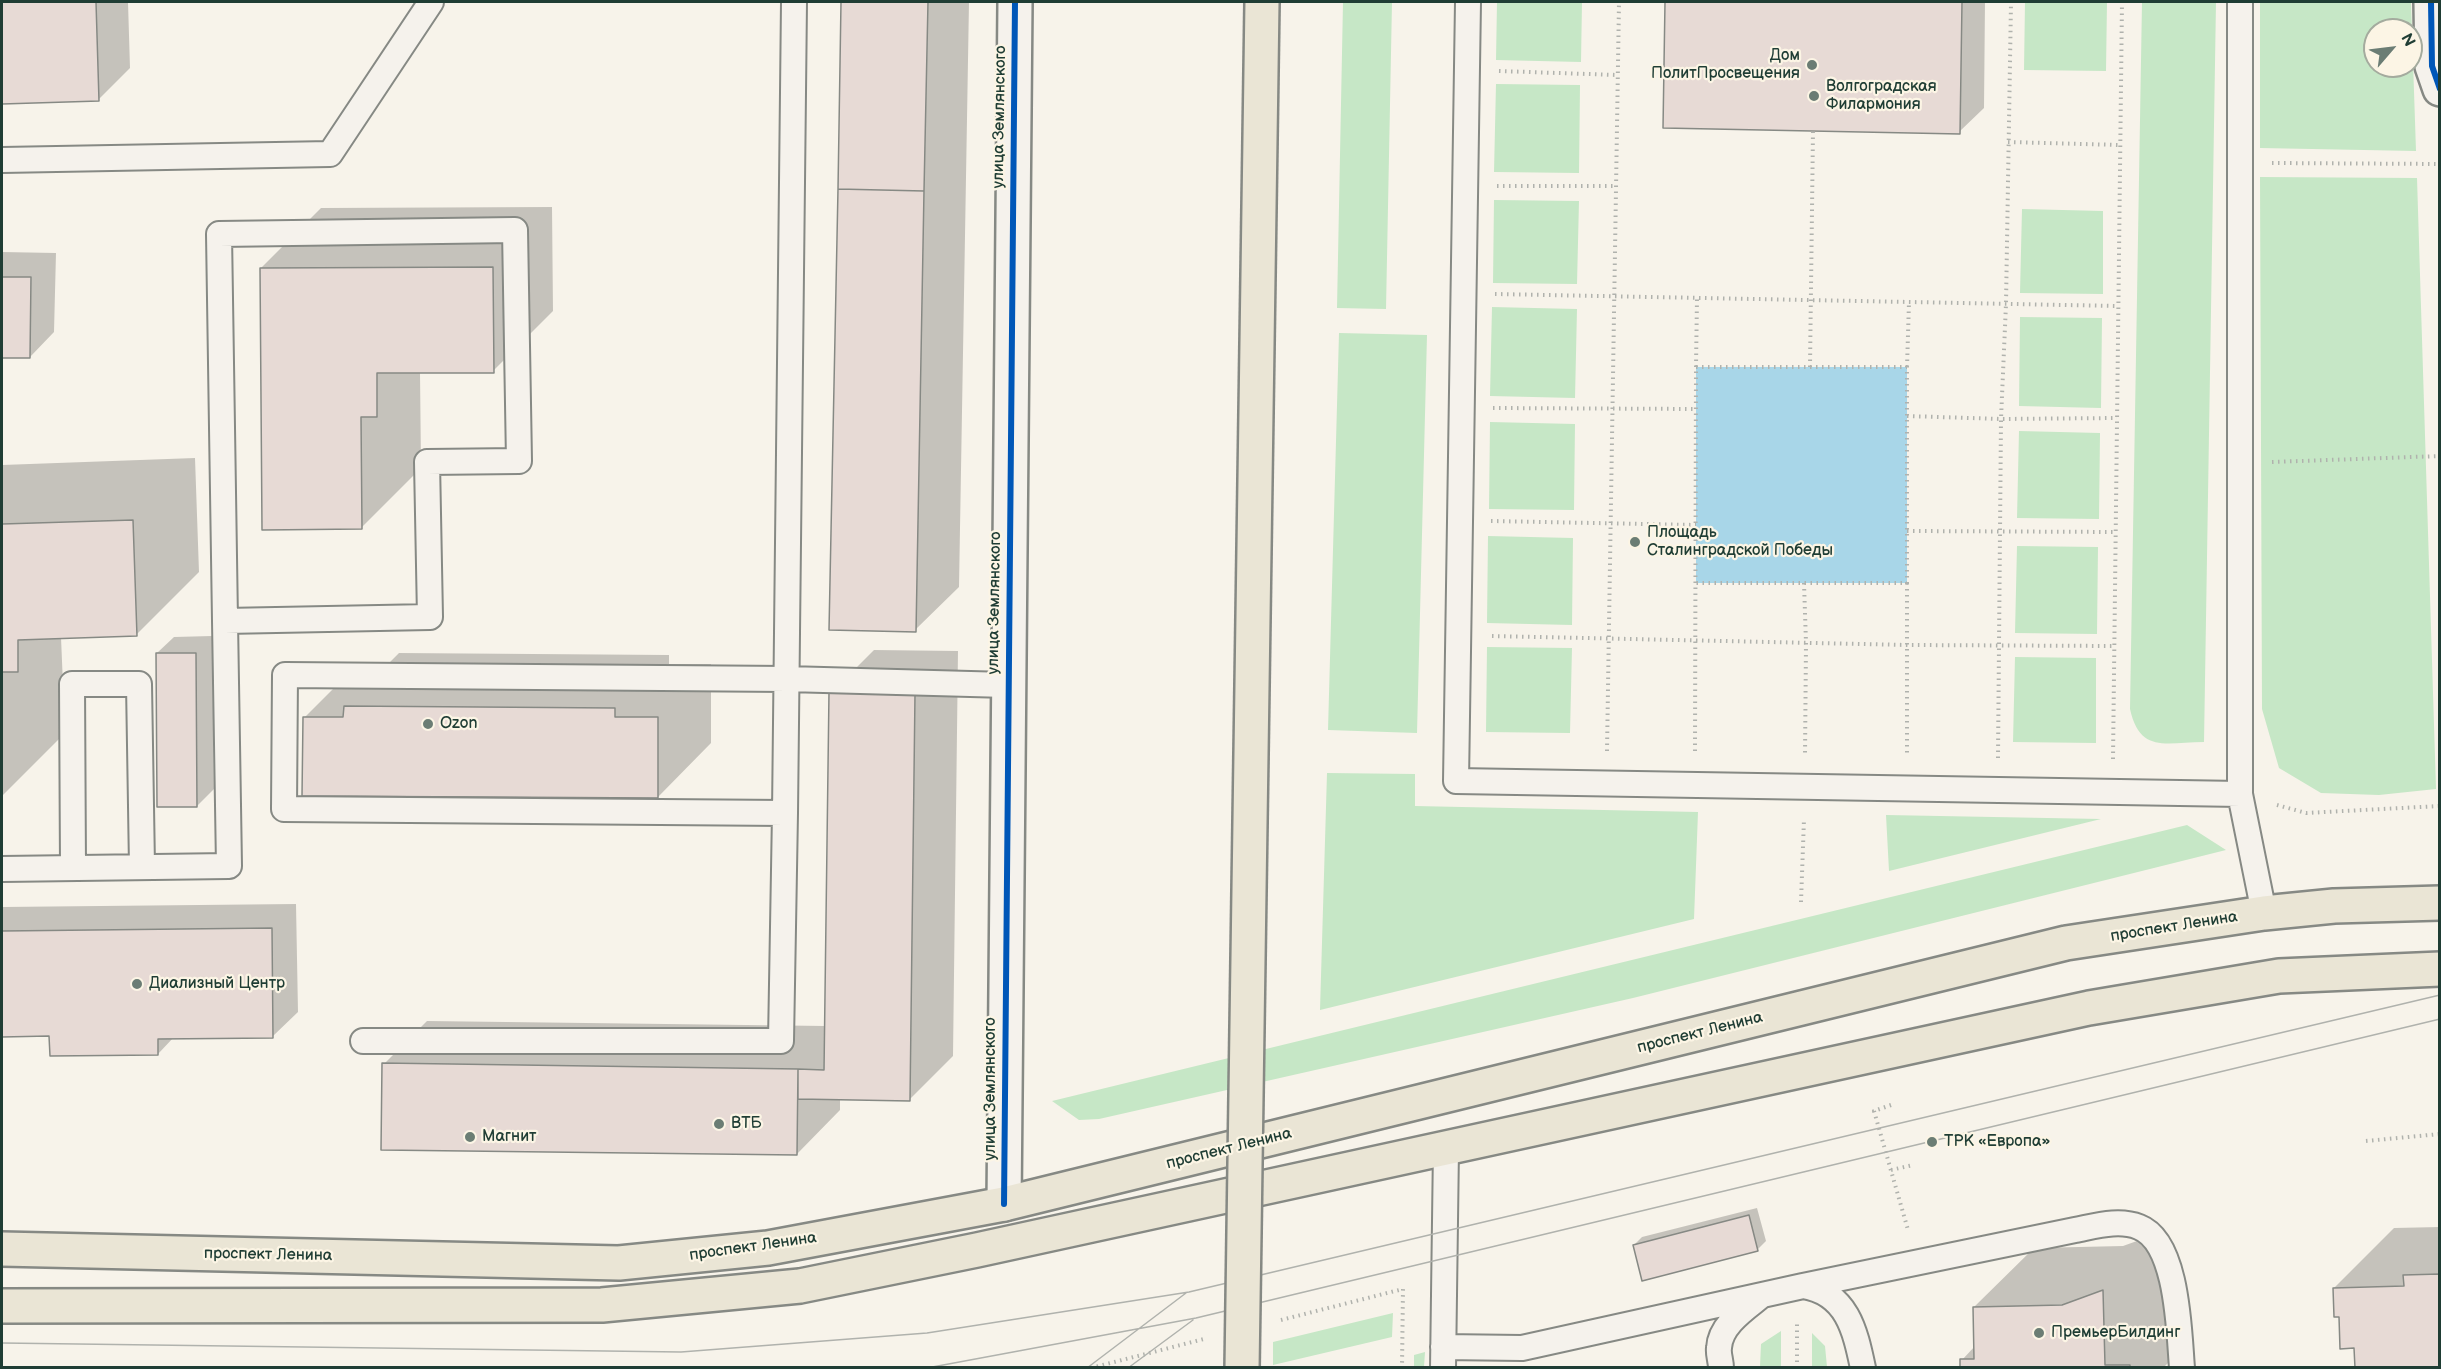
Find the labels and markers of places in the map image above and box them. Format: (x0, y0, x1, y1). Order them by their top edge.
place label: Дом ПолитПросвещения (1651, 46, 1800, 84)
marker: Дом ПолитПросвещения (1805, 58, 1819, 72)
place label: Волгоградская Филармония (1826, 77, 1937, 115)
marker: Волгоградская Филармония (1807, 89, 1821, 103)
place label: Площадь Сталинградской Победы (1647, 523, 1833, 561)
marker: Площадь Сталинградской Победы (1628, 535, 1642, 549)
place label: Ozon (440, 714, 478, 734)
marker: Ozon (421, 717, 435, 731)
place label: Диализный Центр (149, 974, 285, 994)
marker: Диализный Центр (130, 977, 144, 991)
place label: ВТБ (731, 1114, 762, 1134)
marker: ВТБ (712, 1117, 726, 1131)
place label: Магнит (482, 1127, 537, 1147)
marker: Магнит (463, 1130, 477, 1144)
place label: ТРК «Европа» (1944, 1132, 2050, 1152)
marker: ТРК «Европа» (1925, 1135, 1939, 1149)
place label: ПремьерБилдинг (2051, 1323, 2180, 1343)
marker: ПремьерБилдинг (2032, 1326, 2046, 1340)

